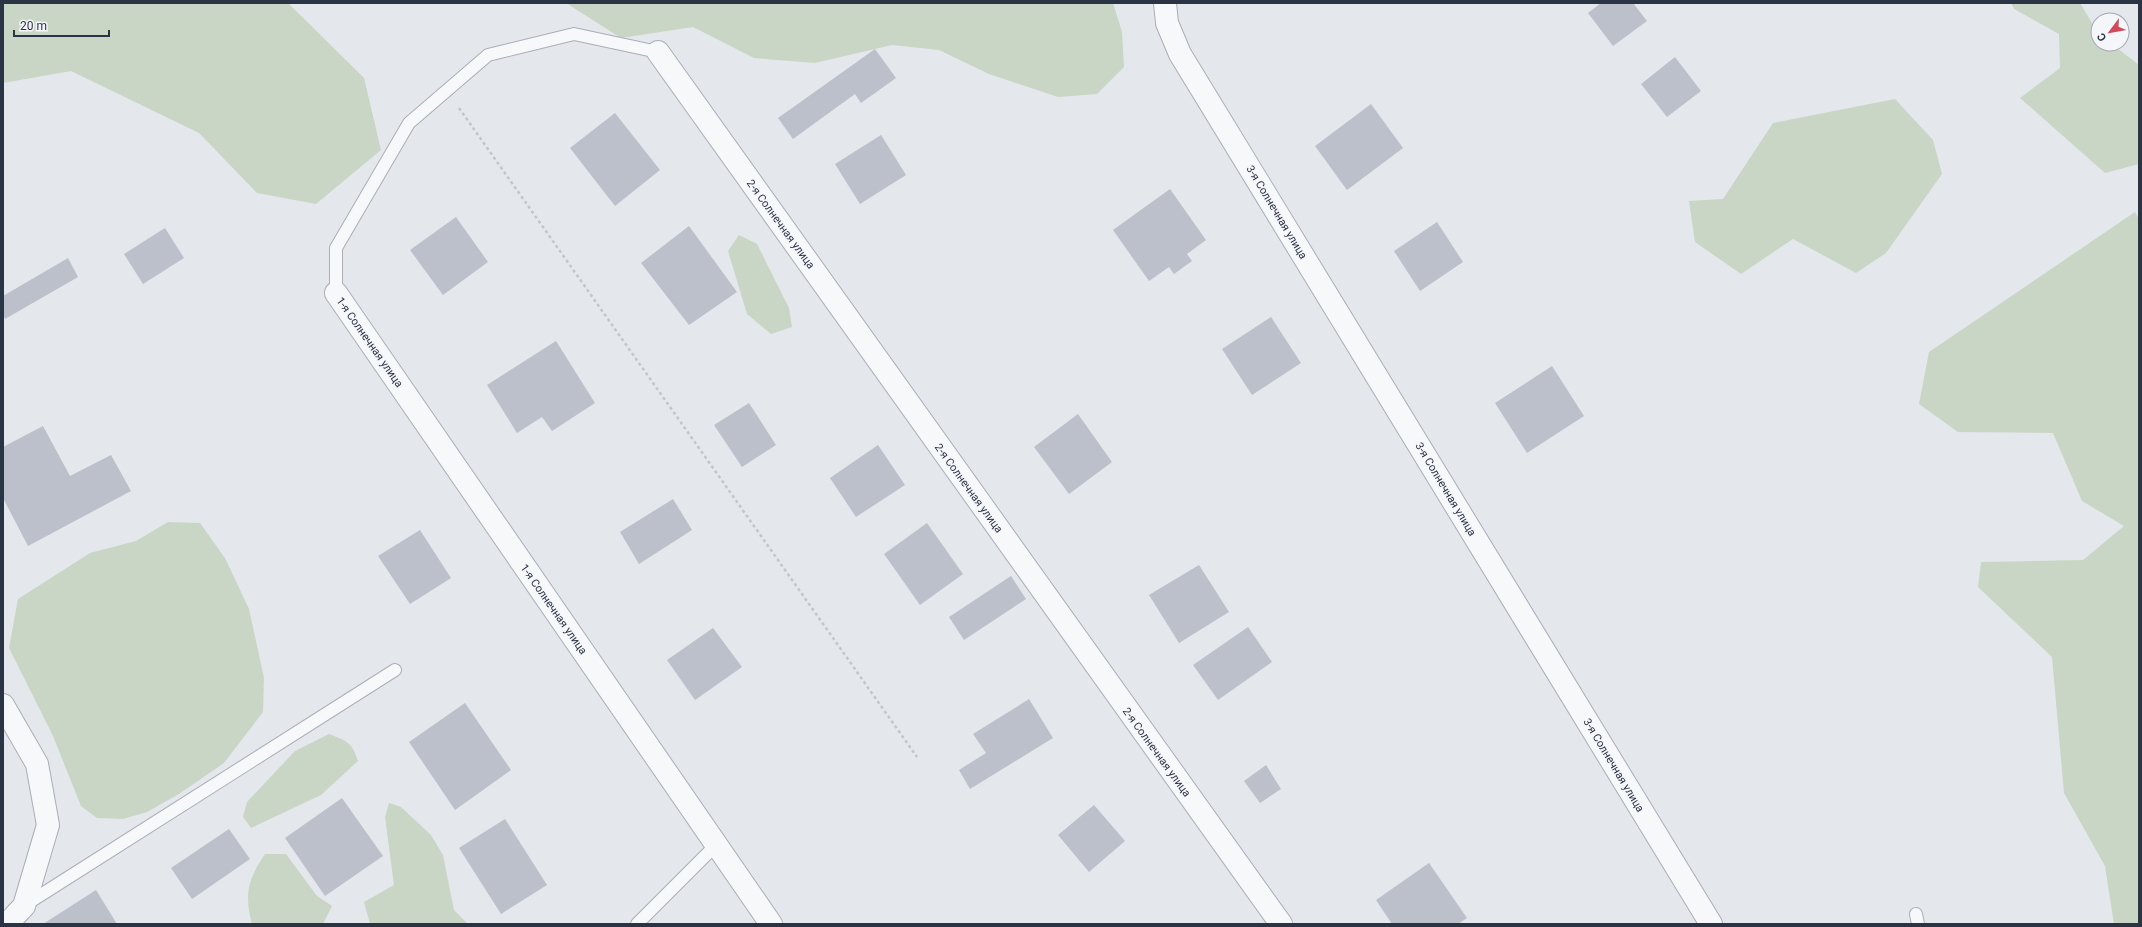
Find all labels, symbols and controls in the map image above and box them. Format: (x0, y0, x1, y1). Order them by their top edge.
scale bar (14, 12, 109, 38)
north arrow (2090, 12, 2130, 52)
text: 20 m (20, 19, 47, 33)
text: С (2095, 31, 2109, 44)
street label: 3-я Солнечная улица (1243, 163, 1310, 262)
street label: 2-я Солнечная улица (744, 177, 817, 271)
street label: 1-я Солнечная улица (334, 295, 406, 390)
street label: 3-я Солнечная улица (1412, 440, 1479, 539)
street label: 2-я Солнечная улица (932, 441, 1005, 535)
street label: 1-я Солнечная улица (518, 562, 590, 657)
street label: 2-я Солнечная улица (1120, 705, 1193, 799)
street label: 3-я Солнечная улица (1580, 716, 1647, 815)

